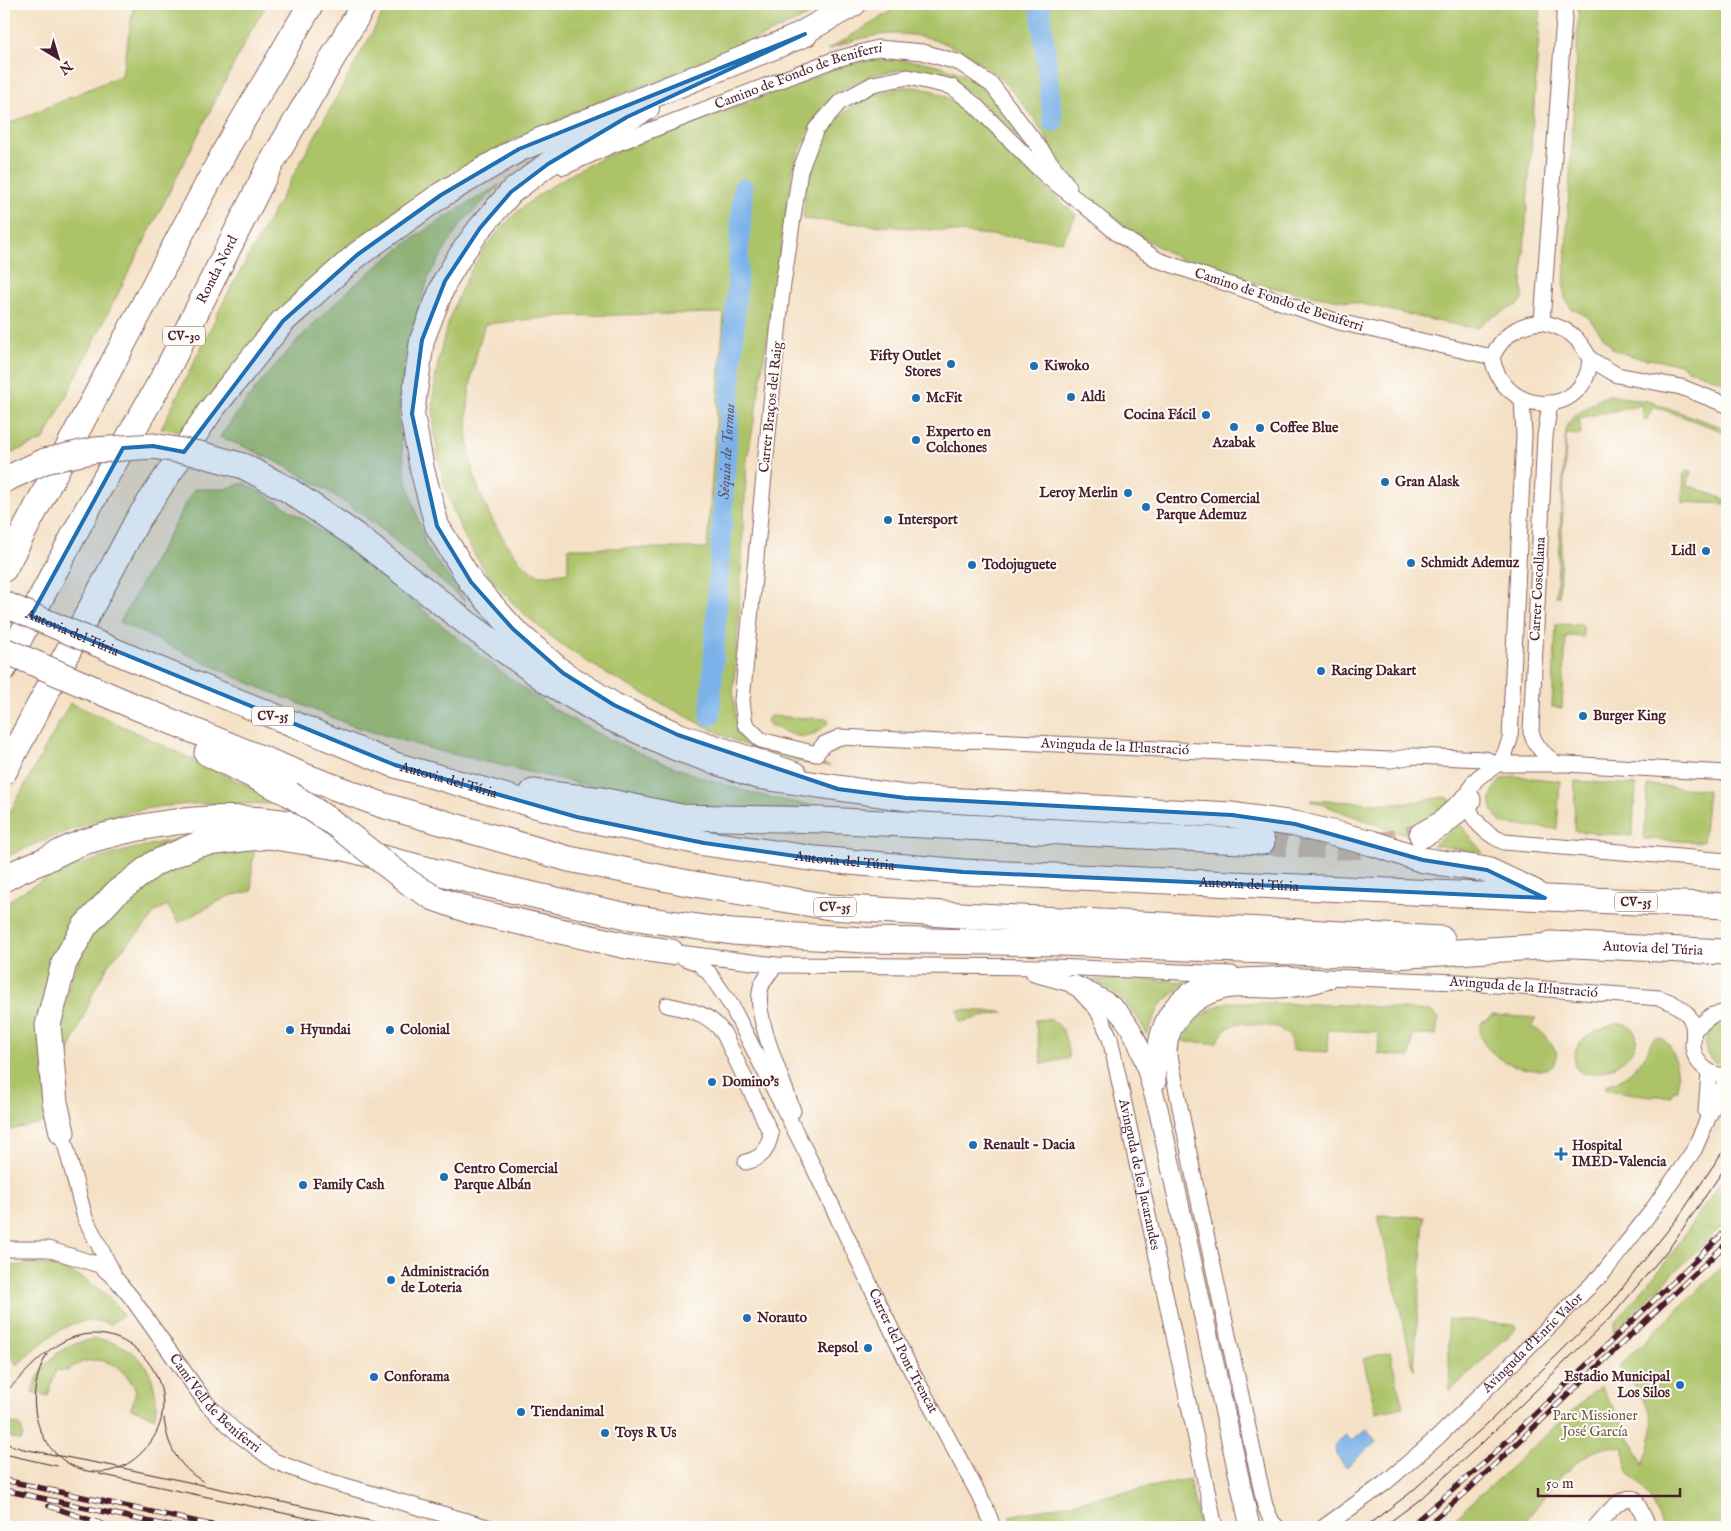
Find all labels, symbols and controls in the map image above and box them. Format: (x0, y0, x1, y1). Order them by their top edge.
north arrow (32, 32, 82, 82)
street label: Camino de Fondo de Beniferri (712, 39, 883, 114)
text: N (55, 56, 76, 78)
street label: Ronda Nord (193, 232, 242, 307)
street label: Camino de Fondo de Beniferri (1192, 264, 1366, 336)
road number: CV-30 (163, 326, 205, 346)
street label: Carrer Braços del Raig (755, 340, 787, 473)
place label: Fifty Outlet Stores (870, 347, 941, 381)
place label: Kiwoko (1044, 357, 1090, 375)
marker: Fifty Outlet Stores (945, 358, 957, 370)
marker: Kiwoko (1028, 360, 1040, 372)
place label: Aldi (1080, 388, 1106, 406)
place label: McFit (926, 389, 963, 407)
marker: Aldi (1065, 391, 1077, 403)
marker: McFit (910, 392, 922, 404)
water label: Séquia de Tormos (714, 402, 739, 500)
place label: Cocina Fácil (1124, 406, 1197, 424)
marker: Cocina Fácil (1200, 409, 1212, 421)
place label: Coffee Blue (1270, 419, 1339, 437)
marker: Azabak (1228, 421, 1240, 433)
marker: Coffee Blue (1254, 422, 1266, 434)
place label: Experto en Colchones (926, 423, 991, 457)
marker: Experto en Colchones (910, 434, 922, 446)
place label: Azabak (1211, 434, 1256, 452)
place label: Gran Alask (1395, 473, 1460, 491)
marker: Gran Alask (1379, 476, 1391, 488)
place label: Leroy Merlin (1039, 484, 1119, 502)
marker: Leroy Merlin (1122, 487, 1134, 499)
place label: Centro Comercial Parque Ademuz (1156, 490, 1261, 524)
marker: Centro Comercial Parque Ademuz (1140, 501, 1152, 513)
place label: Intersport (898, 511, 958, 529)
marker: Intersport (882, 514, 894, 526)
street label: Carrer Coscollana (1526, 536, 1550, 641)
place label: Lidl (1671, 542, 1697, 560)
marker: Lidl (1700, 545, 1712, 557)
place label: Schmidt Ademuz (1421, 554, 1520, 572)
place label: Todojuguete (981, 556, 1057, 574)
marker: Schmidt Ademuz (1405, 557, 1417, 569)
marker: Todojuguete (966, 559, 978, 571)
street label: Autovia del Túria (22, 605, 123, 661)
place label: Racing Dakart (1331, 662, 1416, 680)
marker: Racing Dakart (1315, 665, 1327, 677)
road number: CV-35 (252, 706, 294, 726)
place label: Burger King (1593, 707, 1667, 725)
marker: Burger King (1577, 710, 1589, 722)
street label: Avinguda de la Il·lustració (1039, 734, 1190, 760)
street label: Autovia del Túria (397, 758, 500, 803)
street label: Autovia del Túria (793, 847, 896, 875)
street label: Autovia del Túria (1197, 873, 1300, 896)
road number: CV-35 (1615, 892, 1657, 912)
road number: CV-35 (814, 898, 856, 916)
street label: Autovia del Túria (1601, 937, 1704, 960)
street label: Avinguda de la Il·lustració (1448, 973, 1599, 1002)
place label: Hyundai (300, 1021, 351, 1039)
place label: Colonial (400, 1021, 451, 1039)
marker: Hyundai (284, 1024, 296, 1036)
marker: Colonial (384, 1024, 396, 1036)
place label: Domino's (722, 1073, 779, 1091)
marker: Domino's (706, 1076, 718, 1088)
street label: Avinguda de les Jacarandes (1114, 1096, 1164, 1252)
place label: Renault - Dacia (983, 1136, 1076, 1154)
place label: Hospital IMED-Valencia (1572, 1137, 1667, 1171)
marker: Renault - Dacia (967, 1139, 979, 1151)
marker: Hospital IMED-Valencia (1554, 1147, 1568, 1161)
place label: Centro Comercial Parque Albán (454, 1160, 559, 1194)
marker: Centro Comercial Parque Albán (438, 1171, 450, 1183)
place label: Family Cash (313, 1176, 385, 1194)
marker: Family Cash (297, 1179, 309, 1191)
place label: Administración de Loteria (400, 1263, 490, 1297)
marker: Administración de Loteria (385, 1274, 397, 1286)
street label: Carrer del Pont Trencat (864, 1286, 942, 1417)
street label: Avinguda d'Enric Valor (1478, 1289, 1587, 1398)
place label: Norauto (756, 1309, 807, 1327)
marker: Norauto (741, 1312, 753, 1324)
place label: Repsol (817, 1339, 859, 1357)
marker: Repsol (862, 1342, 874, 1354)
street label: Camí Vell de Beniferri (165, 1350, 265, 1457)
place label: Conforama (384, 1368, 450, 1386)
place label: Estadio Municipal Los Silos (1564, 1368, 1671, 1402)
marker: Conforama (368, 1371, 380, 1383)
marker: Estadio Municipal Los Silos (1674, 1379, 1686, 1391)
place label: Tiendanimal (530, 1403, 605, 1421)
marker: Tiendanimal (515, 1406, 527, 1418)
park label: Parc Missioner José García (1552, 1407, 1638, 1441)
place label: Toys R Us (614, 1424, 676, 1442)
marker: Toys R Us (599, 1427, 611, 1439)
scale bar (1538, 1466, 1681, 1498)
text: 50 m (1546, 1474, 1574, 1493)

